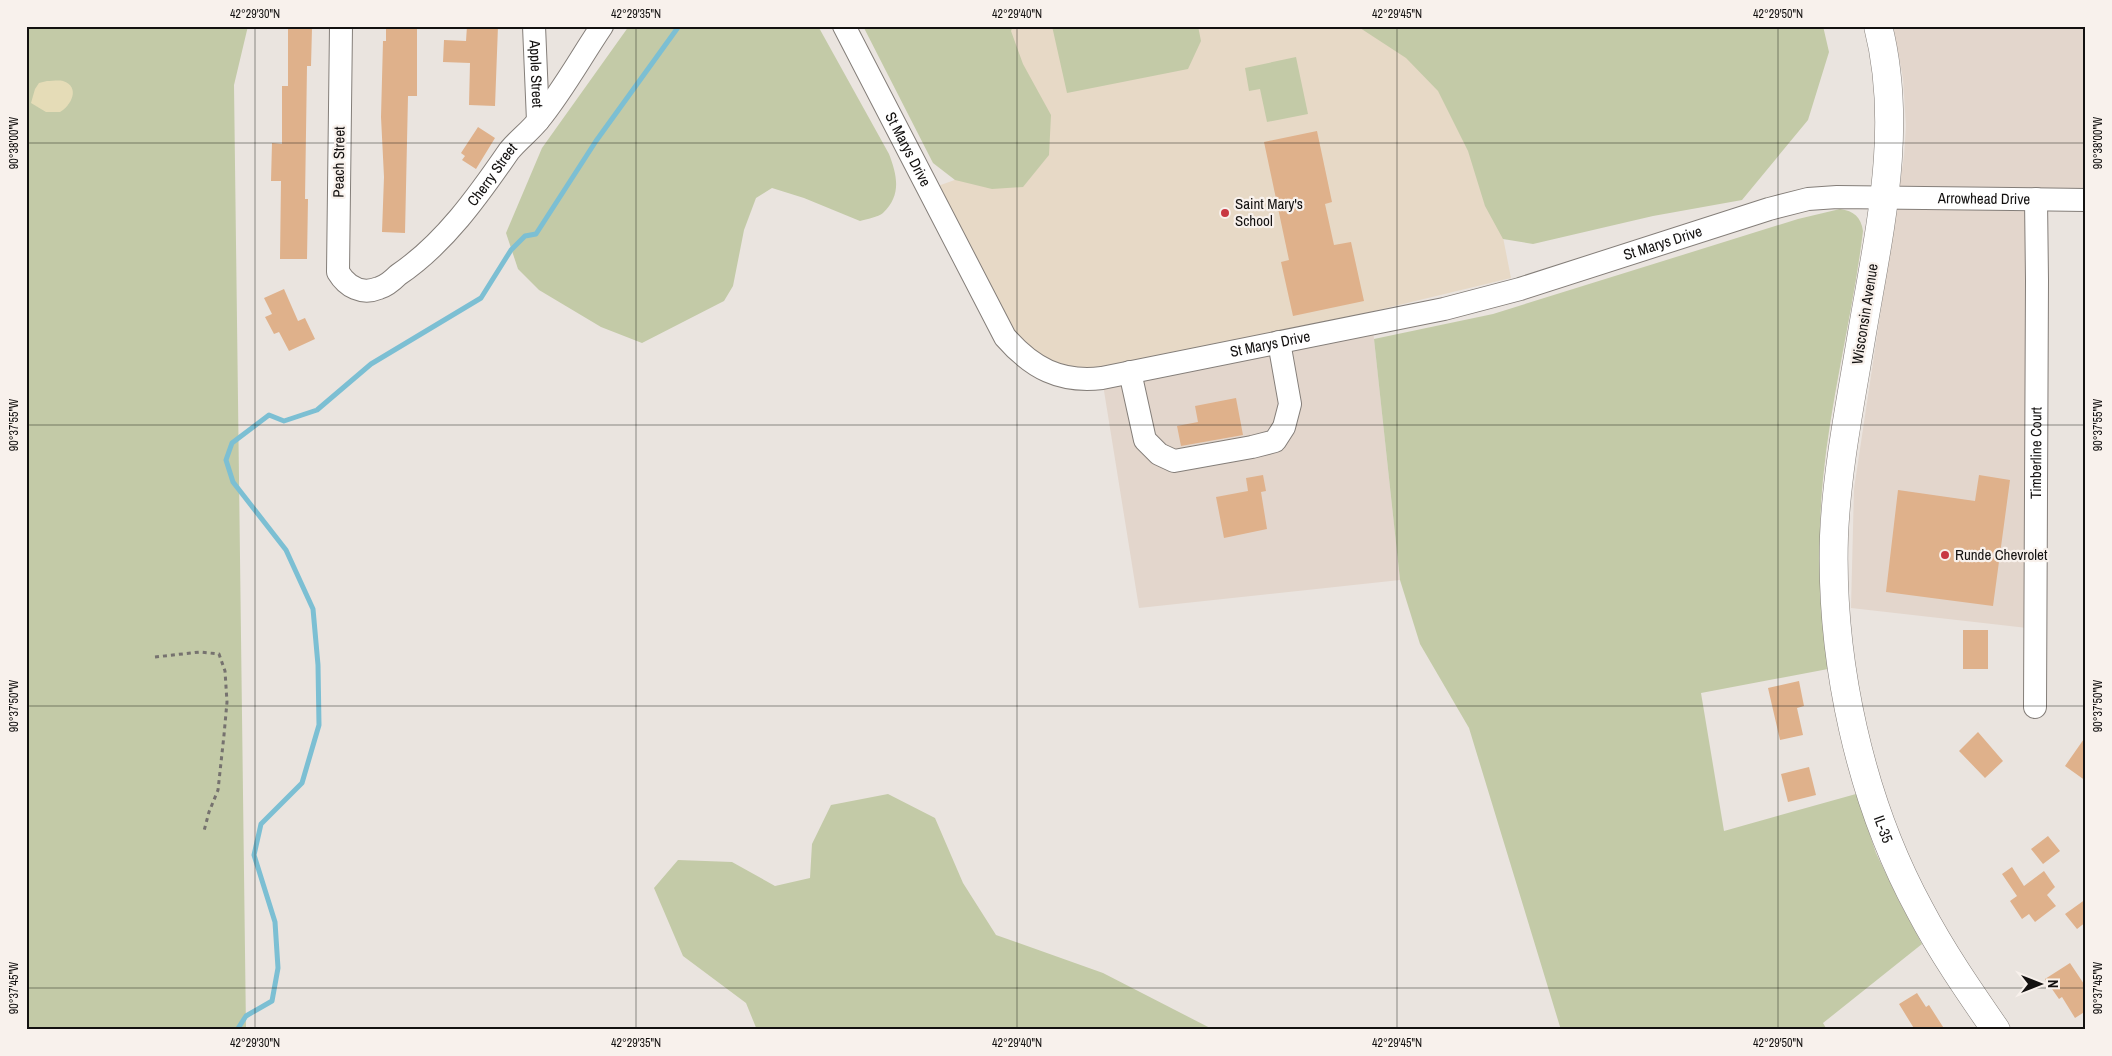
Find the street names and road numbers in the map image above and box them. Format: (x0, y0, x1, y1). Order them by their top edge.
street label: Apple Street (525, 39, 548, 109)
street label: St Marys Drive (880, 108, 936, 190)
street label: Peach Street (327, 126, 350, 198)
street label: Cherry Street (462, 137, 522, 210)
street label: Arrowhead Drive (1937, 187, 2031, 209)
street label: St Marys Drive (1621, 220, 1705, 265)
street label: Wisconsin Avenue (1846, 262, 1883, 366)
street label: St Marys Drive (1228, 325, 1312, 362)
street label: Timberline Court (2025, 406, 2046, 499)
street label: IL-35 (1869, 812, 1898, 846)

